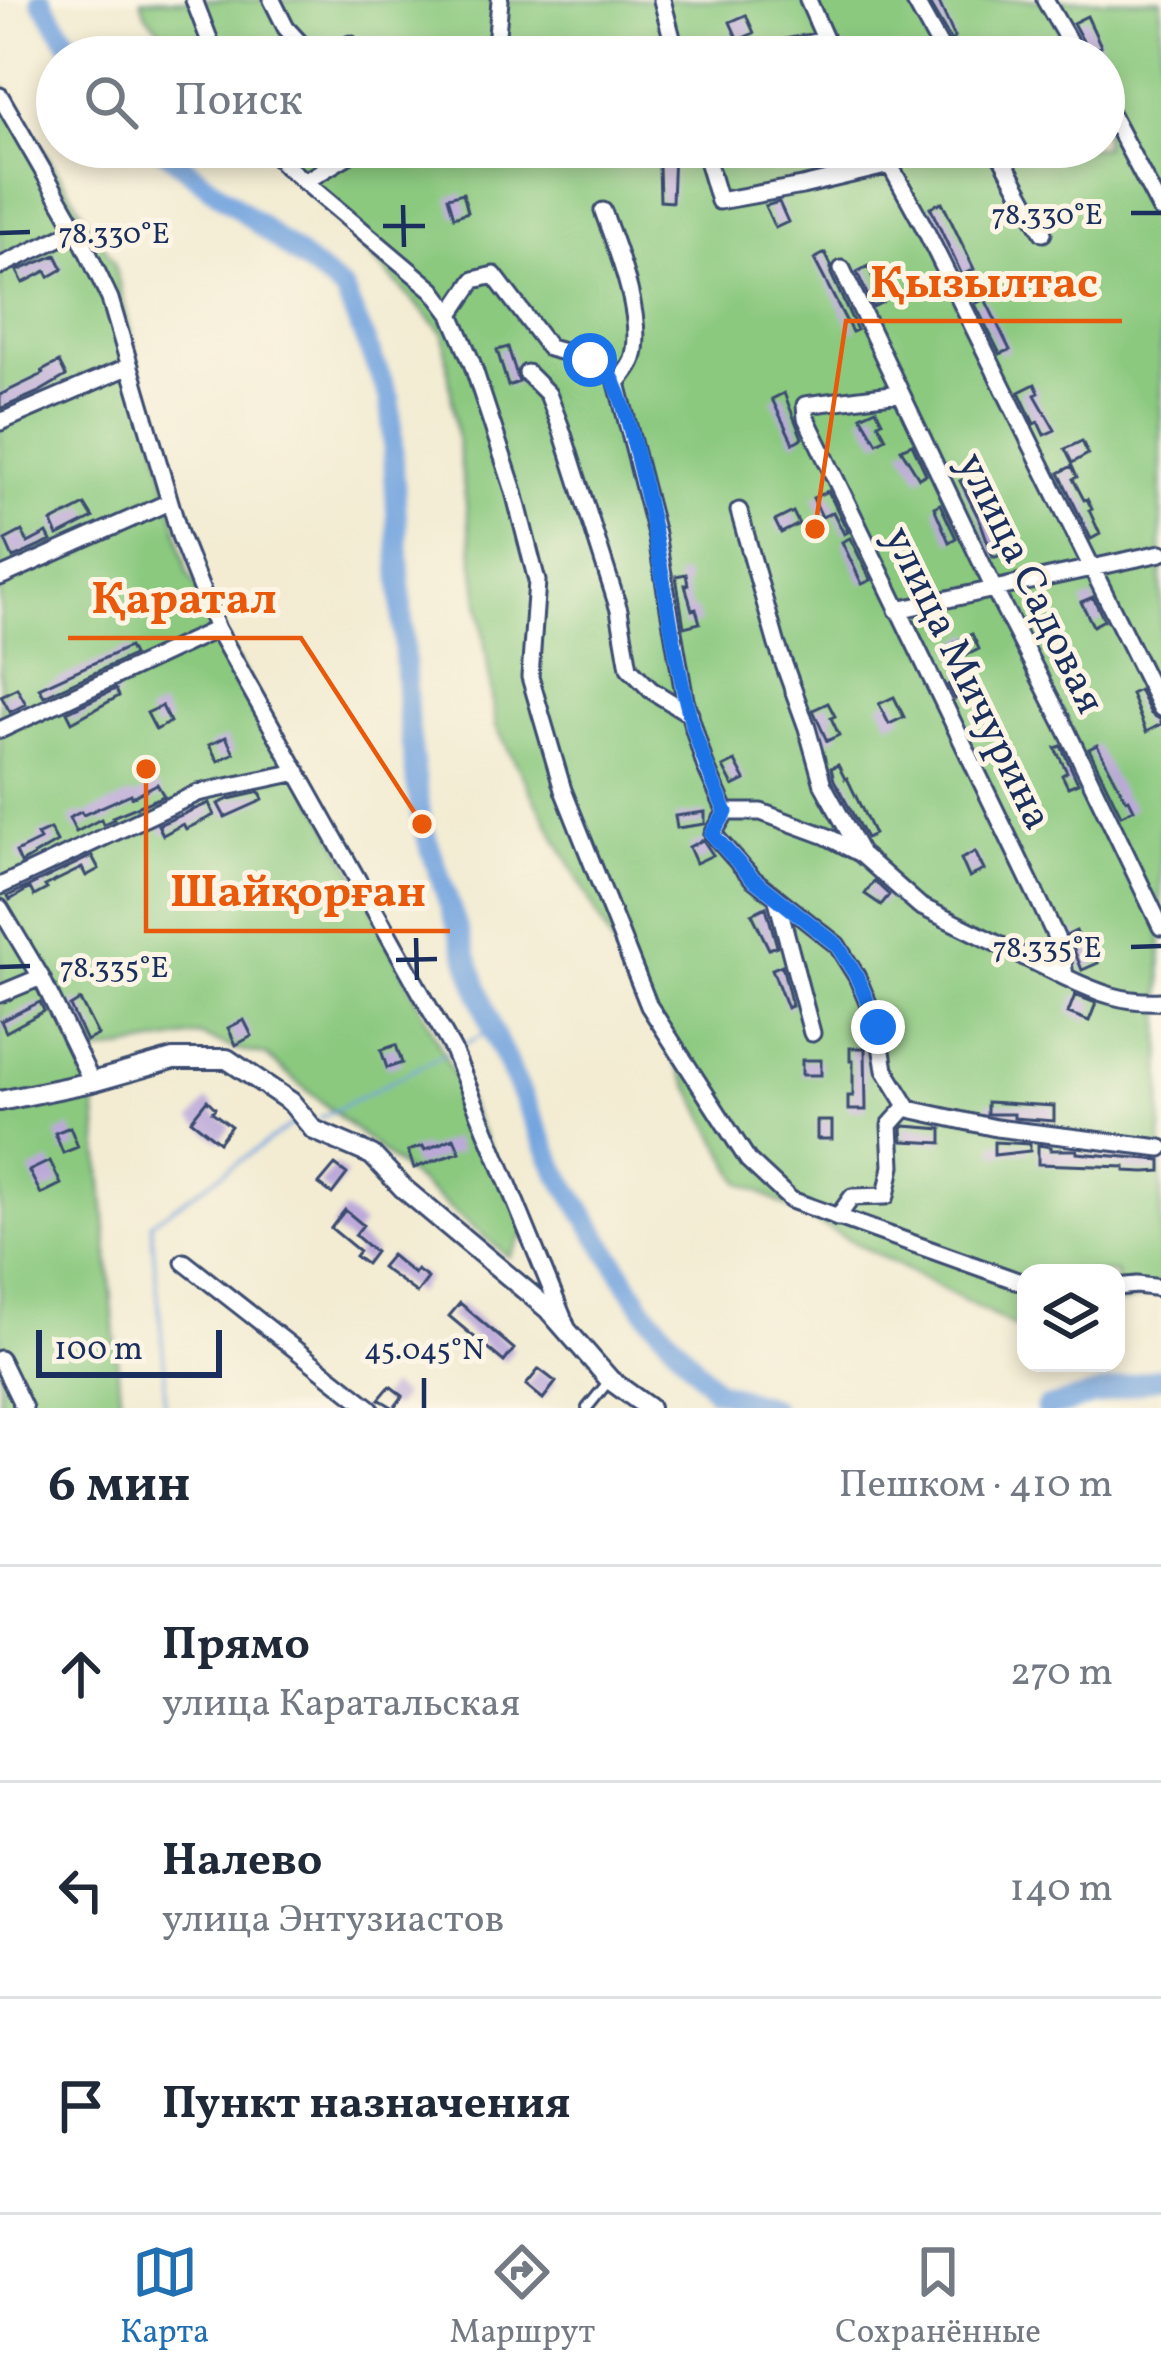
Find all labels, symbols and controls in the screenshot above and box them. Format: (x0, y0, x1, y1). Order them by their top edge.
search box (36, 36, 1125, 168)
icon: search (78, 69, 144, 135)
text: Поиск (174, 71, 303, 134)
text: 78.330°E (991, 195, 1103, 237)
text: 78.330°E (58, 214, 170, 256)
callout: Қызылтас (846, 240, 1122, 321)
text: Қызылтас (870, 254, 1098, 317)
route start (563, 333, 617, 387)
street label: улица Садовая (940, 443, 1118, 724)
street label: улица Мичурина (867, 517, 1065, 841)
callout: Қаратал (68, 557, 301, 638)
text: Қаратал (91, 570, 277, 633)
callout: Шайқорған (146, 850, 450, 931)
text: Шайқорған (170, 863, 426, 926)
text: 78.335°E (992, 928, 1102, 970)
text: 78.335°E (59, 948, 169, 990)
route end (851, 1000, 905, 1054)
map controls (1017, 1264, 1125, 1372)
button: layers (1017, 1264, 1125, 1372)
scale bar (36, 1324, 222, 1377)
text: 100 m (54, 1328, 143, 1374)
text: 45.045°N (364, 1330, 484, 1372)
text: 6 мин (48, 1451, 190, 1522)
text: Пешком · 410 m (839, 1459, 1113, 1513)
text: Прямо (162, 1615, 310, 1678)
icon: ahead (48, 1641, 114, 1707)
text: 270 m (1010, 1647, 1113, 1701)
text: улица Каратальская (162, 1678, 520, 1732)
text: Налево (162, 1831, 323, 1894)
icon: left (48, 1857, 114, 1923)
text: 140 m (1010, 1863, 1113, 1917)
text: улица Энтузиастов (162, 1894, 504, 1948)
icon: arrive (48, 2073, 114, 2139)
text: Пункт назначения (162, 2074, 571, 2137)
tab: Карта (120, 2239, 210, 2357)
tab: Маршрут (450, 2239, 595, 2357)
tab: Сохранённые (835, 2239, 1041, 2357)

